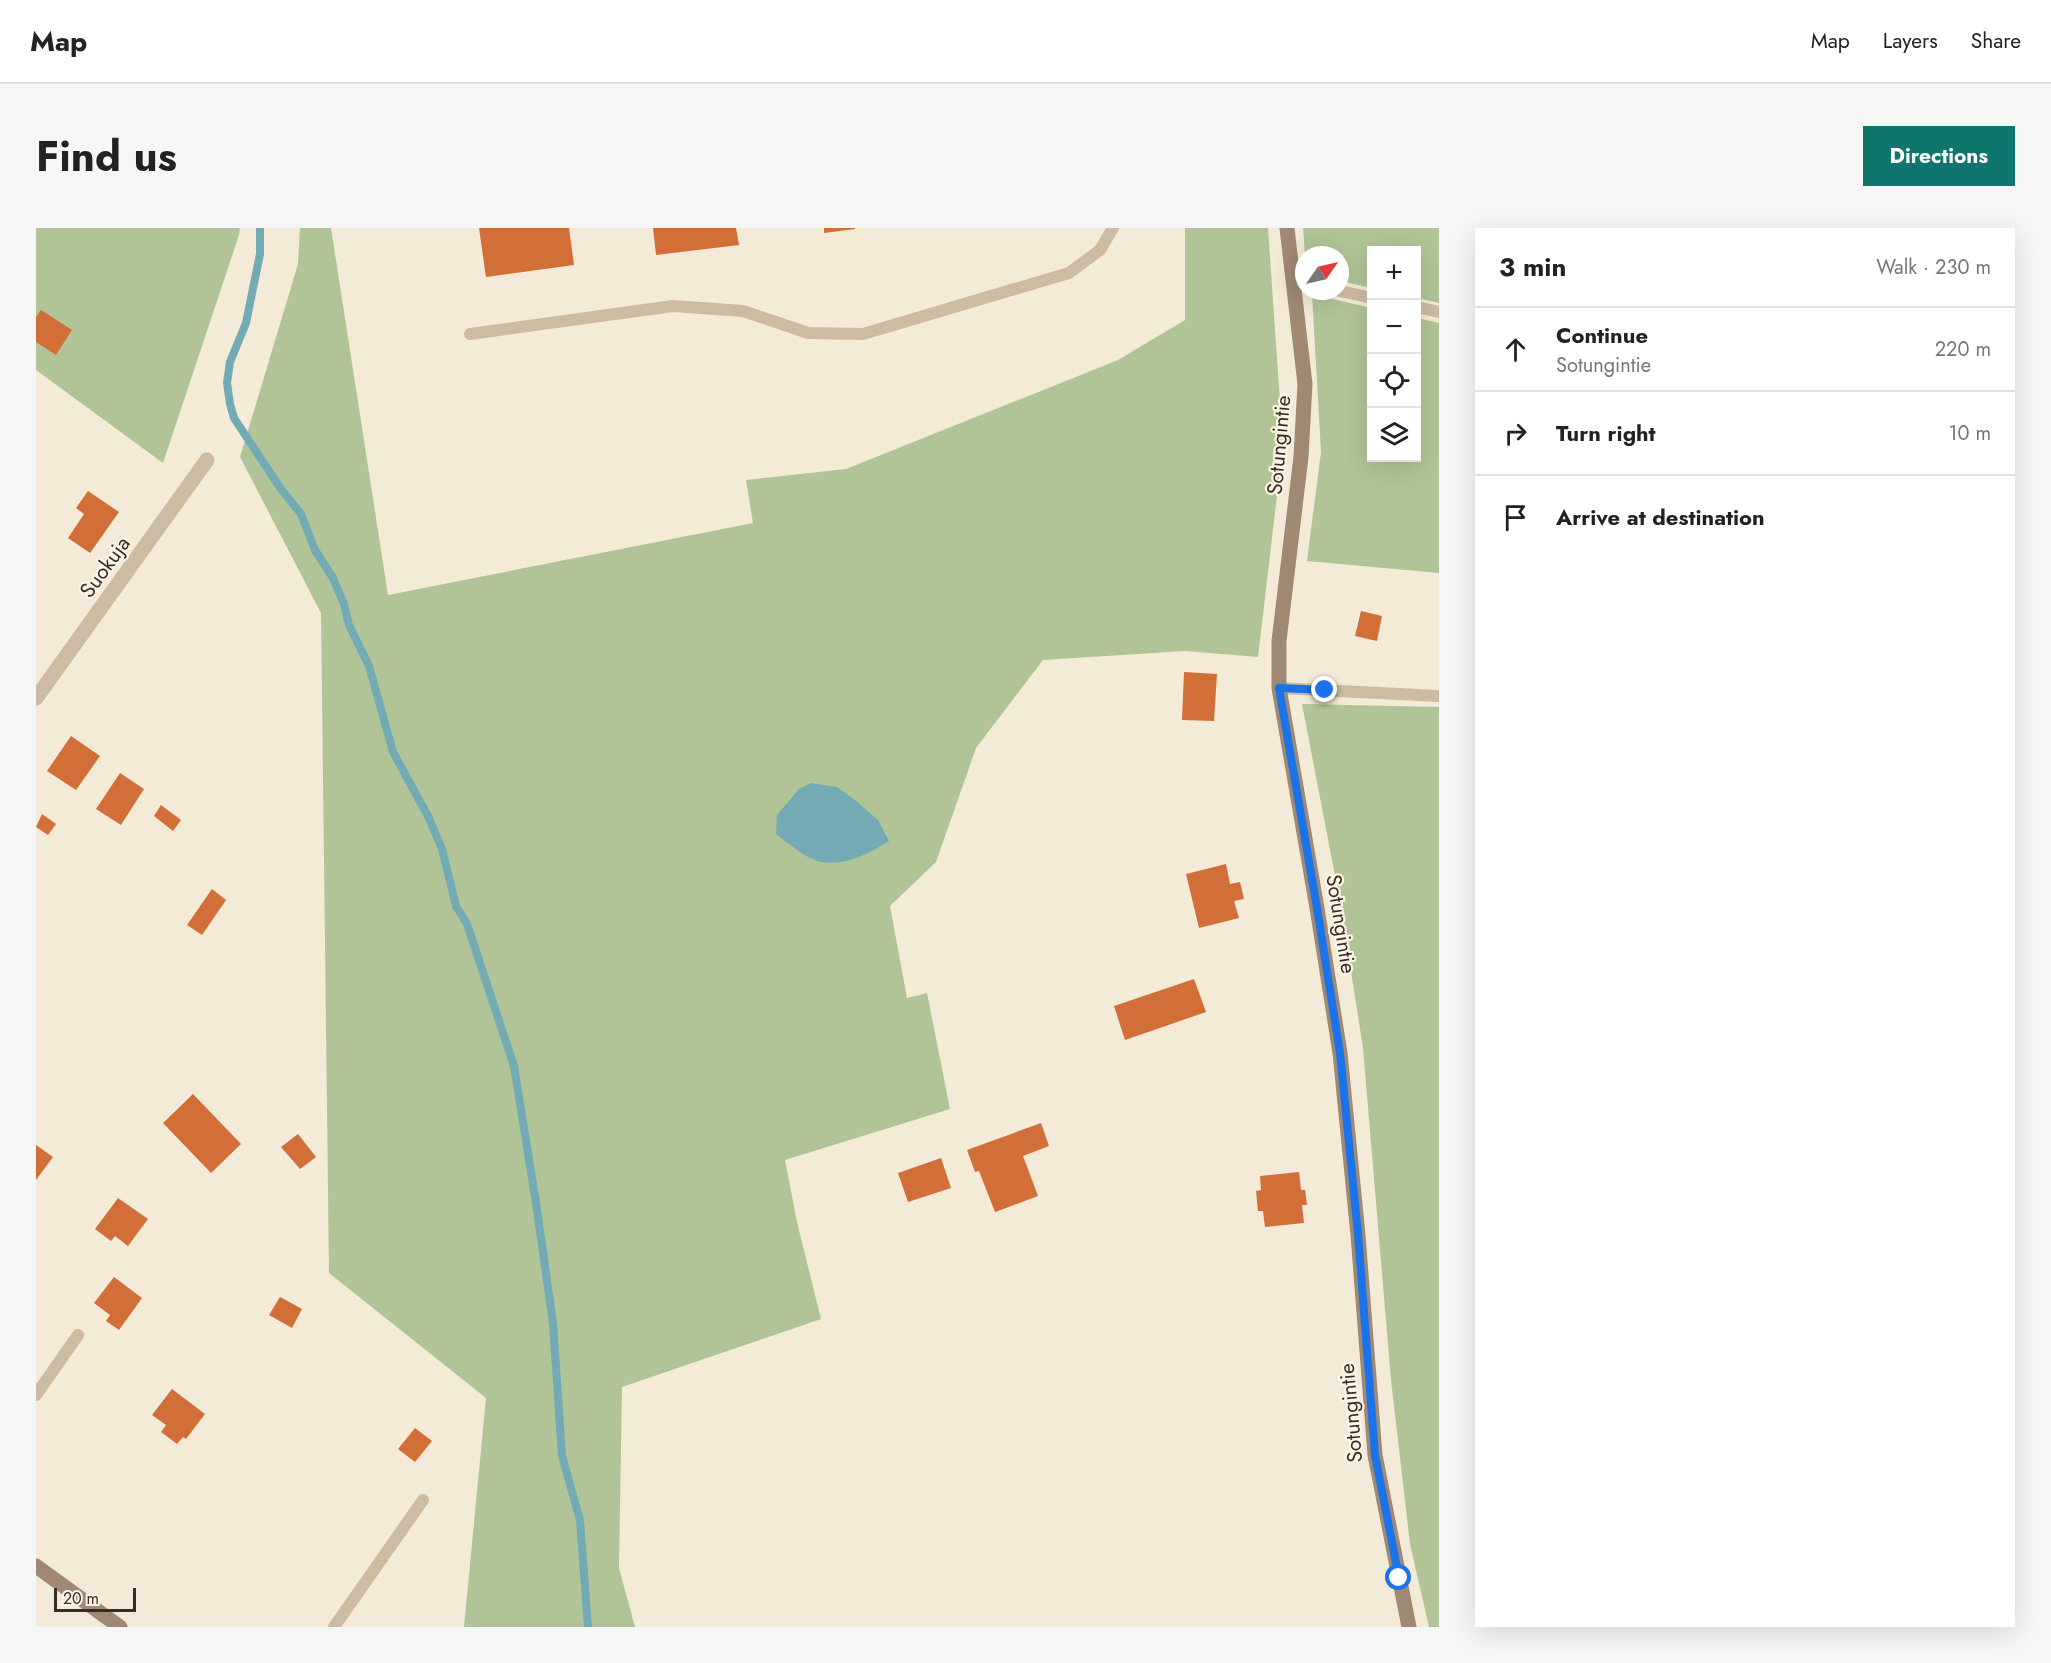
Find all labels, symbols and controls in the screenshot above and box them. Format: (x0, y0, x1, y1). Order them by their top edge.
text: Map (30, 21, 87, 62)
text: Map (1811, 26, 1850, 56)
text: Layers (1883, 26, 1938, 56)
text: Share (1971, 26, 2021, 56)
text: Find us (36, 126, 177, 187)
button: Directions (1863, 126, 2015, 186)
north arrow (1295, 246, 1349, 300)
map controls (1367, 246, 1421, 462)
button: + (1367, 246, 1421, 300)
text: 3 min (1499, 248, 1566, 286)
text: Walk · 230 m (1876, 253, 1991, 282)
button: − (1367, 300, 1421, 354)
text: Continue (1556, 319, 1648, 351)
icon: ahead (1499, 333, 1532, 366)
text: 220 m (1935, 335, 1991, 364)
text: Sotungintie (1556, 351, 1651, 380)
button: locate (1367, 354, 1421, 408)
street label: Sotungintie (1260, 394, 1298, 496)
button: layers (1367, 408, 1421, 462)
icon: right (1499, 417, 1532, 450)
text: Turn right (1556, 417, 1656, 449)
text: 10 m (1948, 419, 1991, 448)
icon: arrive (1499, 501, 1532, 534)
text: Arrive at destination (1556, 501, 1765, 533)
street label: Suokuja (72, 530, 138, 604)
route end (1311, 676, 1337, 702)
street label: Sotungintie (1318, 872, 1364, 976)
street label: Sotungintie (1332, 1362, 1370, 1464)
route start (1385, 1564, 1411, 1590)
scale bar (54, 1585, 136, 1612)
text: 20 m (63, 1587, 99, 1610)

